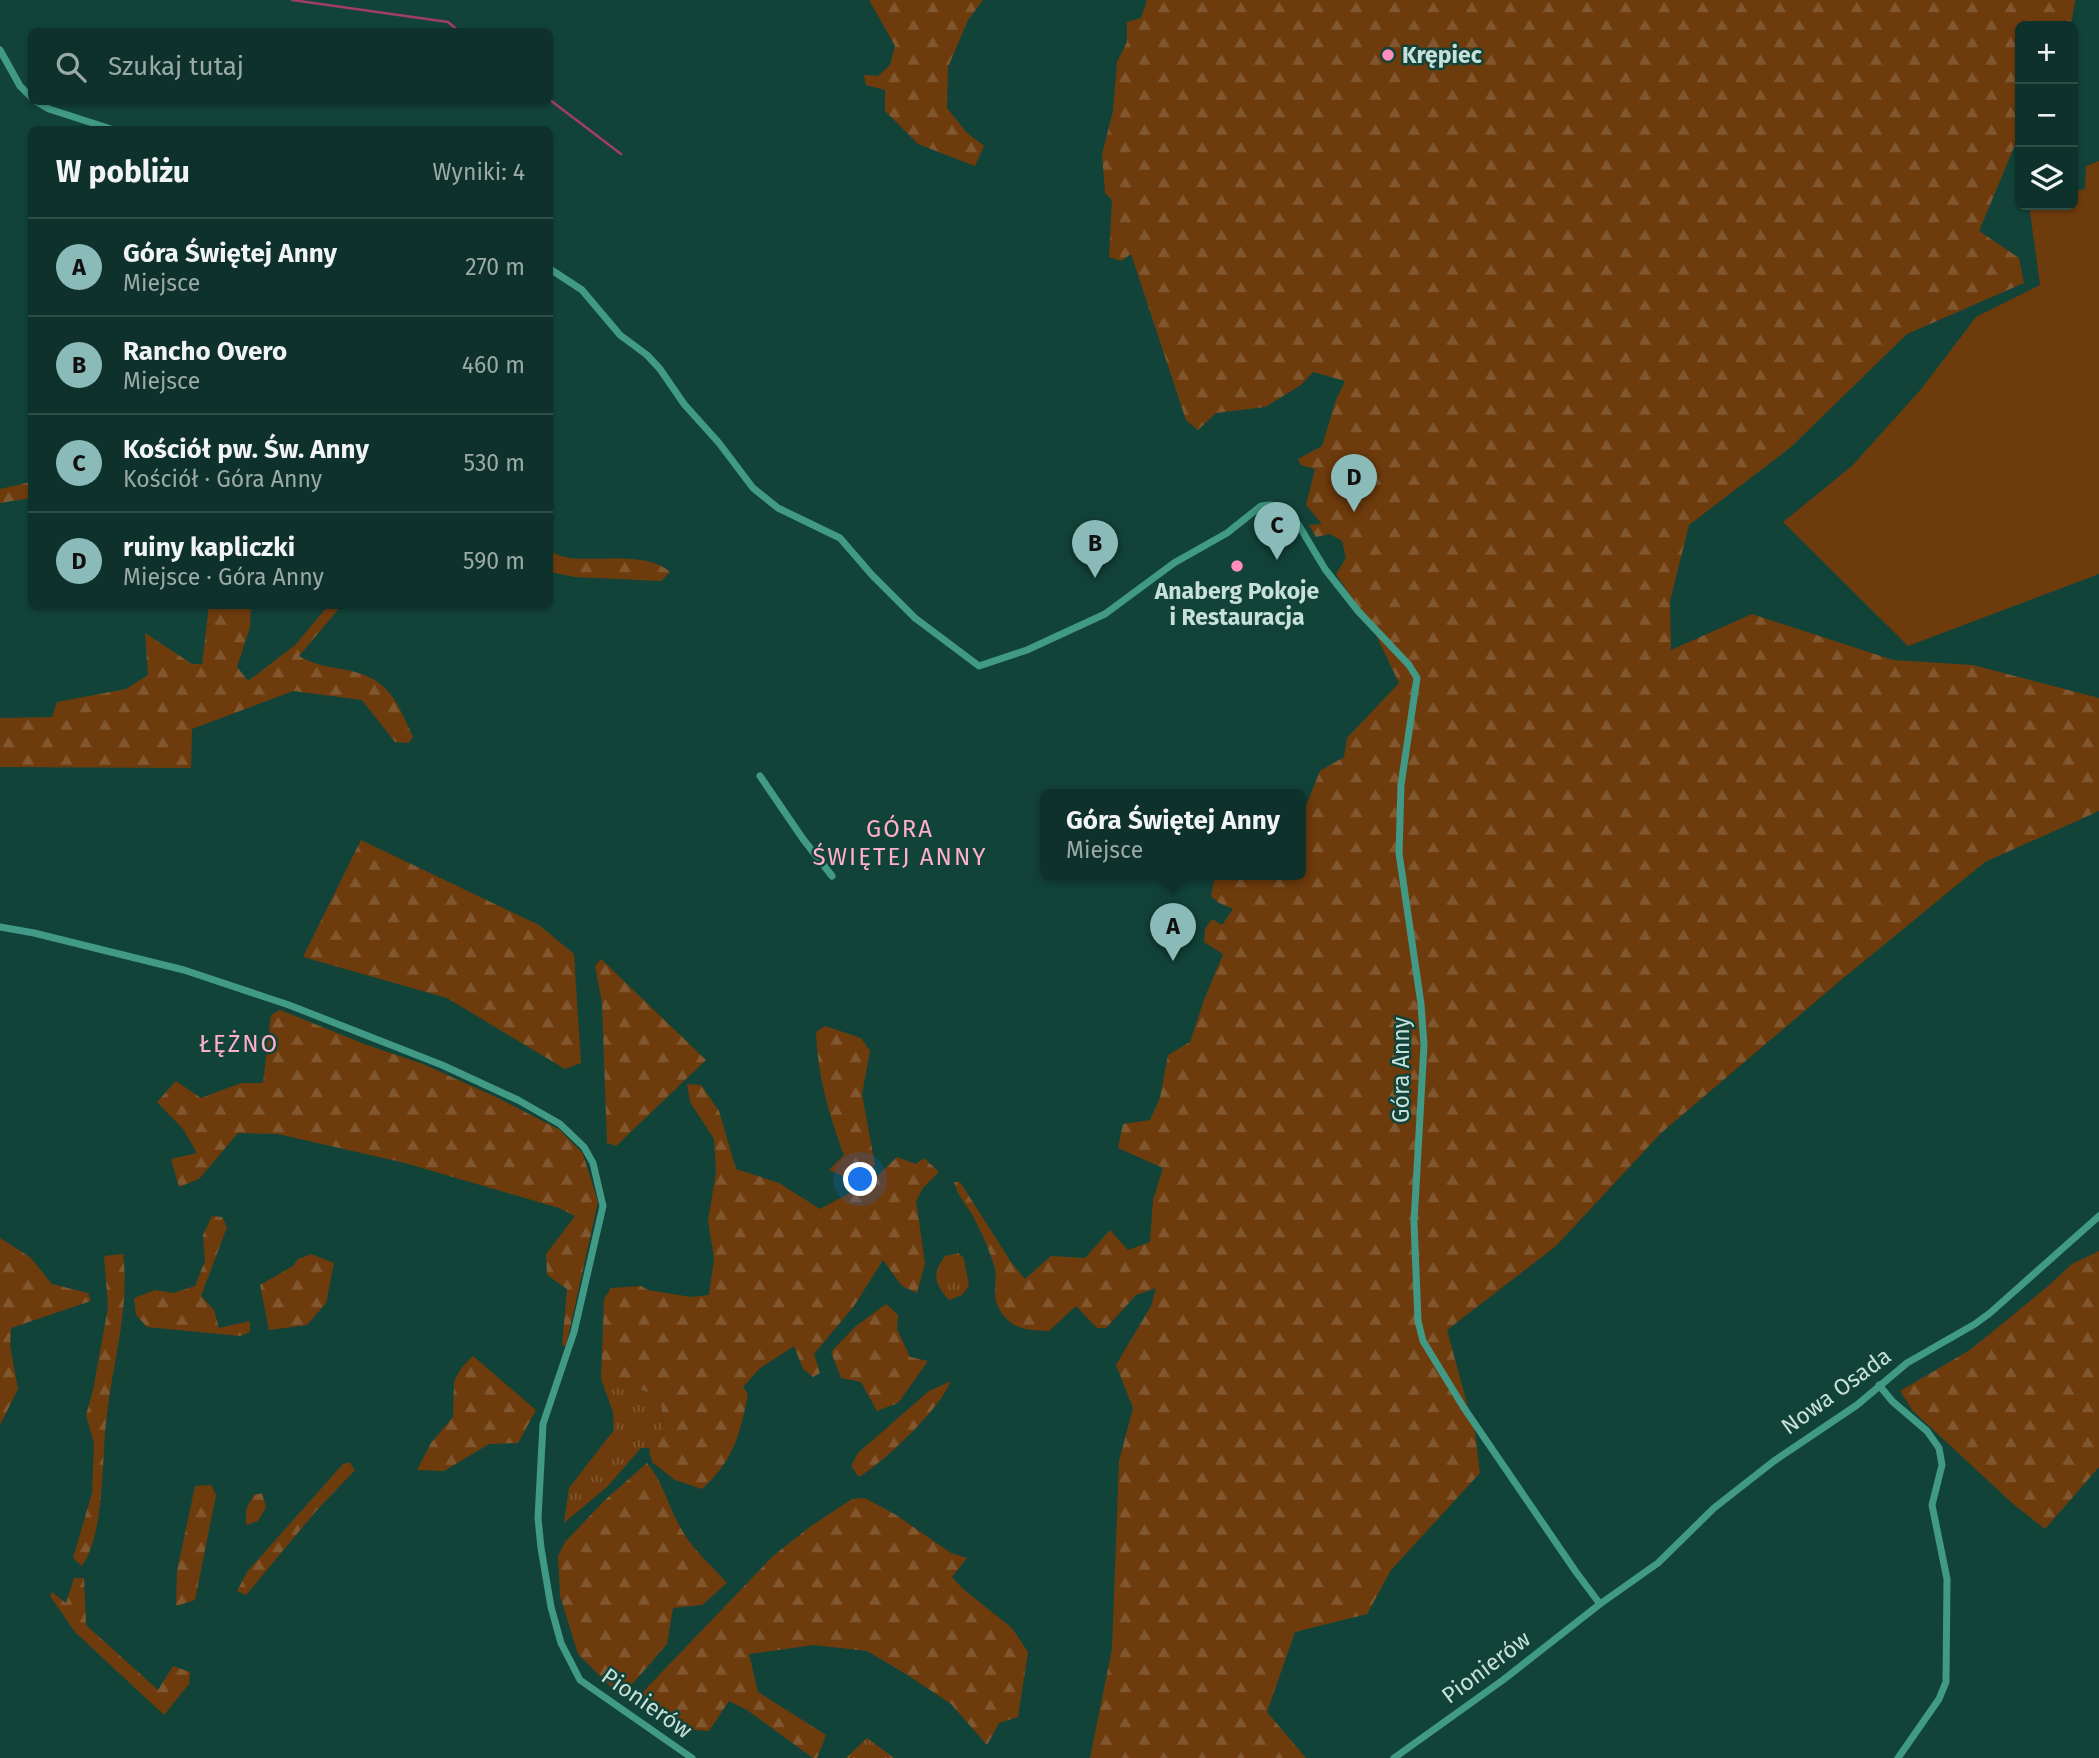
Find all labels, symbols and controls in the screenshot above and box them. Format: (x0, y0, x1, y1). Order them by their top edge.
map controls (2015, 21, 2078, 210)
button: + (2015, 21, 2078, 84)
search box (28, 28, 553, 105)
place label: Krępiec (1402, 41, 1482, 69)
marker: Krępiec (1380, 47, 1396, 63)
icon: search (52, 48, 90, 86)
text: Szukaj tutaj (108, 51, 244, 82)
button: − (2015, 84, 2078, 147)
button: layers (2015, 147, 2078, 210)
text: W pobliżu (56, 154, 190, 190)
text: Wyniki: 4 (433, 158, 525, 186)
text: Góra Świętej Anny (123, 238, 337, 269)
text: A (72, 253, 86, 281)
text: 270 m (465, 253, 525, 281)
text: Miejsce (123, 269, 200, 297)
text: Rancho Overo (123, 336, 287, 367)
text: B (72, 351, 86, 379)
text: 460 m (462, 351, 525, 379)
text: Miejsce (123, 367, 200, 395)
text: Kościół pw. Św. Anny (123, 434, 369, 465)
text: C (72, 449, 86, 477)
text: 530 m (464, 449, 525, 477)
pin: D (1331, 454, 1377, 512)
text: Kościół · Góra Anny (123, 465, 322, 493)
pin: C (1254, 502, 1300, 560)
pin: B (1072, 520, 1118, 578)
text: ruiny kapliczki (123, 532, 295, 563)
text: D (72, 547, 86, 575)
text: 590 m (463, 547, 525, 575)
marker: Anaberg Pokoje i Restauracja (1229, 558, 1245, 574)
text: Miejsce · Góra Anny (123, 563, 324, 591)
place label: Anaberg Pokoje i Restauracja (1154, 577, 1320, 631)
popup (1040, 789, 1306, 880)
text: Góra Świętej Anny (1066, 805, 1280, 836)
district label: GÓRA ŚWIĘTEJ ANNY (812, 814, 988, 871)
text: Miejsce (1066, 836, 1143, 864)
pin: A (1150, 903, 1196, 961)
street label: Góra Anny (1387, 1016, 1415, 1123)
district label: ŁĘŻNO (199, 1030, 279, 1058)
your location (843, 1162, 877, 1196)
street label: Nowa Osada (1776, 1342, 1896, 1440)
street label: Pionierów (1436, 1624, 1536, 1709)
street label: Pionierów (596, 1662, 698, 1745)

